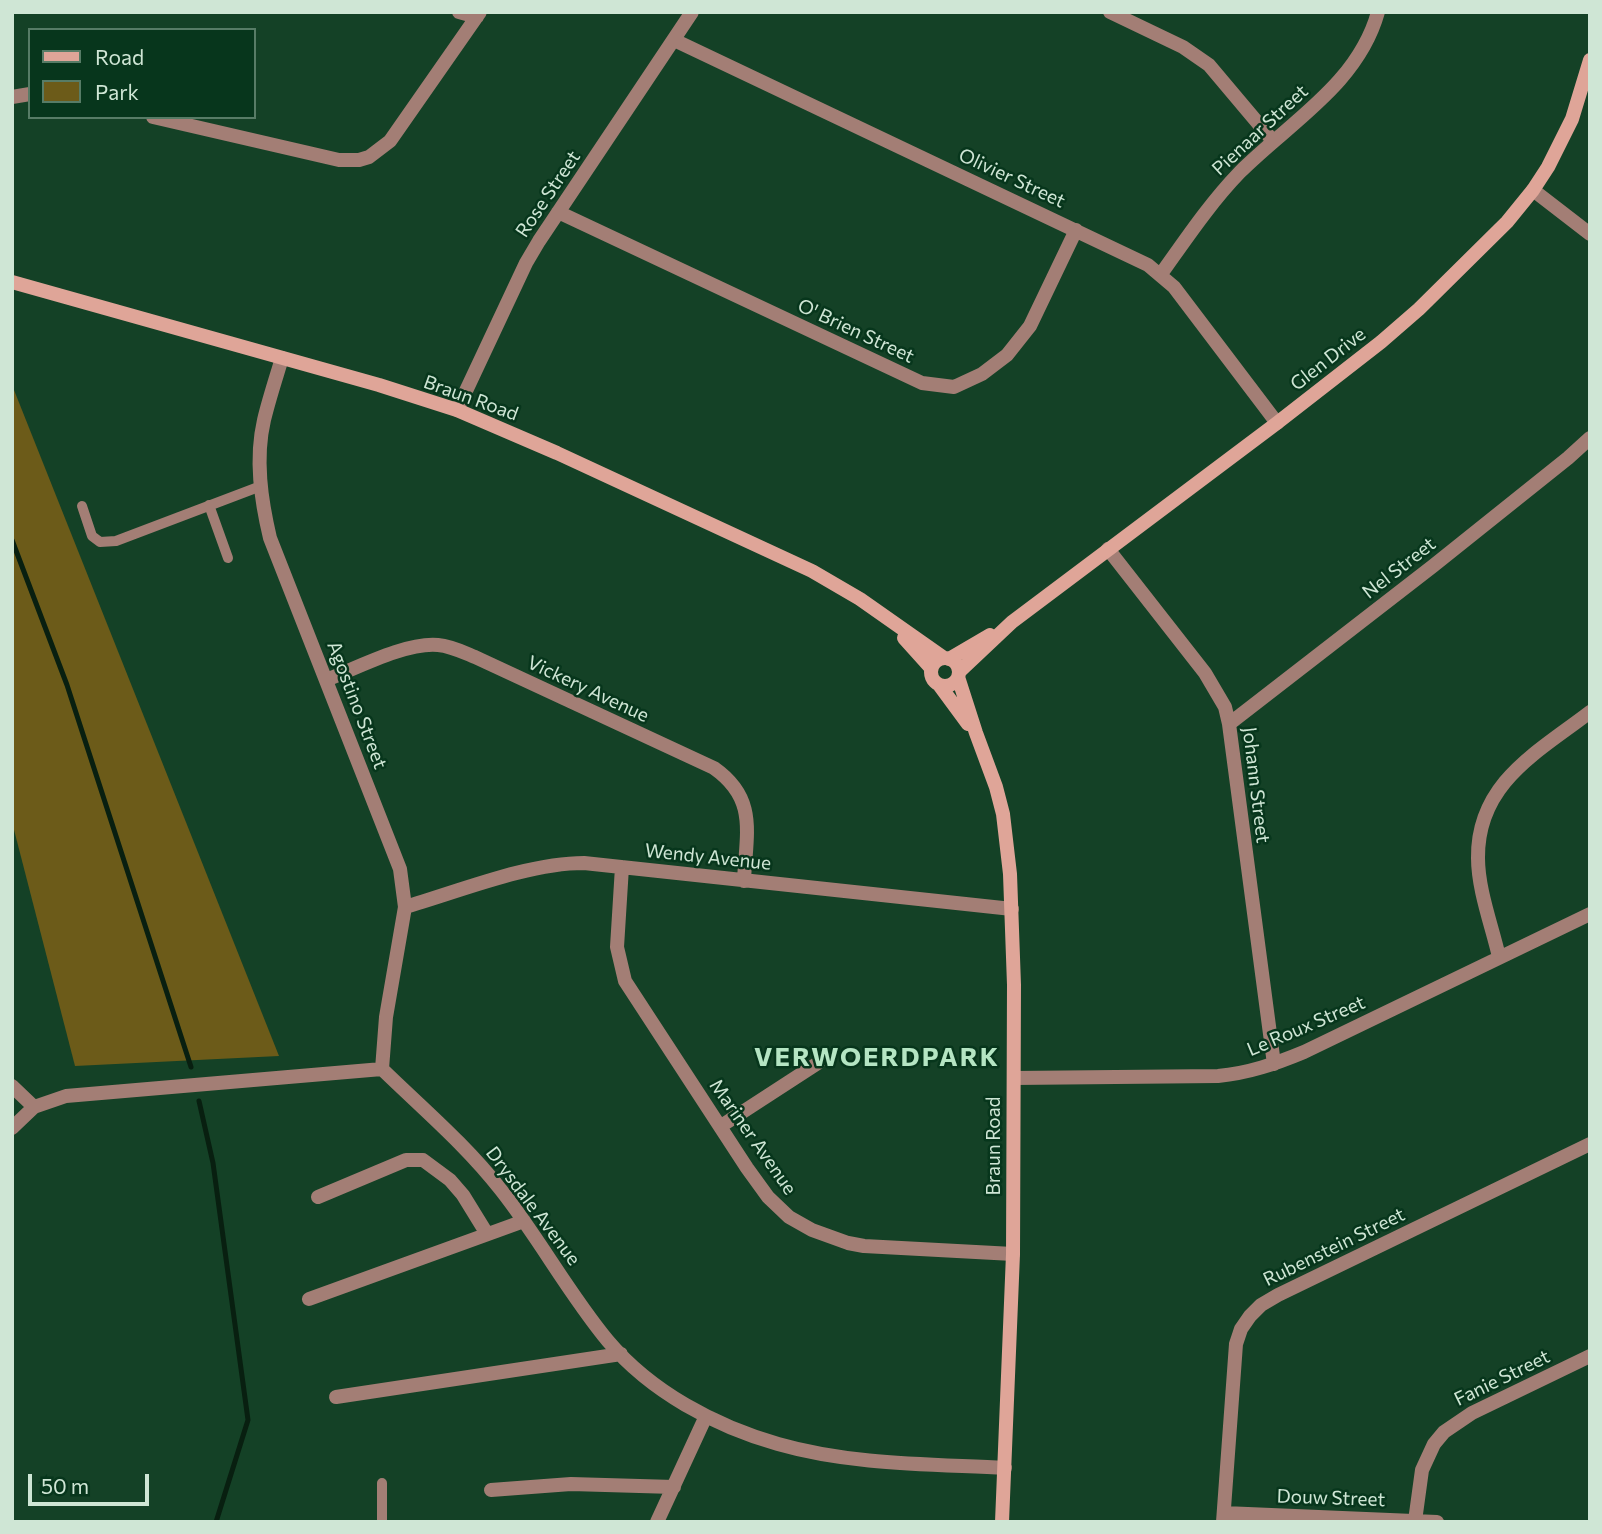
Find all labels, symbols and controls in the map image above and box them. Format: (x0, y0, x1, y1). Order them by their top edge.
legend (28, 28, 256, 119)
text: Road (95, 44, 144, 69)
text: Park (95, 79, 139, 104)
street label: Pienaar Street (1207, 80, 1313, 180)
street label: Olivier Street (955, 143, 1069, 213)
street label: Rose Street (511, 146, 585, 242)
street label: O' Brien Street (794, 294, 918, 368)
street label: Glen Drive (1286, 323, 1370, 395)
street label: Braun Road (421, 370, 521, 426)
street label: Nel Street (1358, 532, 1440, 604)
street label: Agostino Street (322, 638, 392, 772)
street label: Vickery Avenue (524, 651, 652, 727)
street label: Johann Street (1238, 726, 1274, 844)
street label: Wendy Avenue (644, 839, 772, 875)
street label: Le Roux Street (1244, 991, 1368, 1061)
district label: VERWOERDPARK (756, 1041, 998, 1073)
street label: Mariner Avenue (705, 1075, 801, 1199)
street label: Braun Road (983, 1096, 1005, 1196)
street label: Drysdale Avenue (481, 1142, 585, 1270)
street label: Rubenstein Street (1259, 1203, 1409, 1291)
street label: Fanie Street (1450, 1345, 1554, 1411)
scale bar (32, 1460, 152, 1504)
text: 50 m (41, 1473, 89, 1498)
street label: Douw Street (1276, 1485, 1386, 1511)

